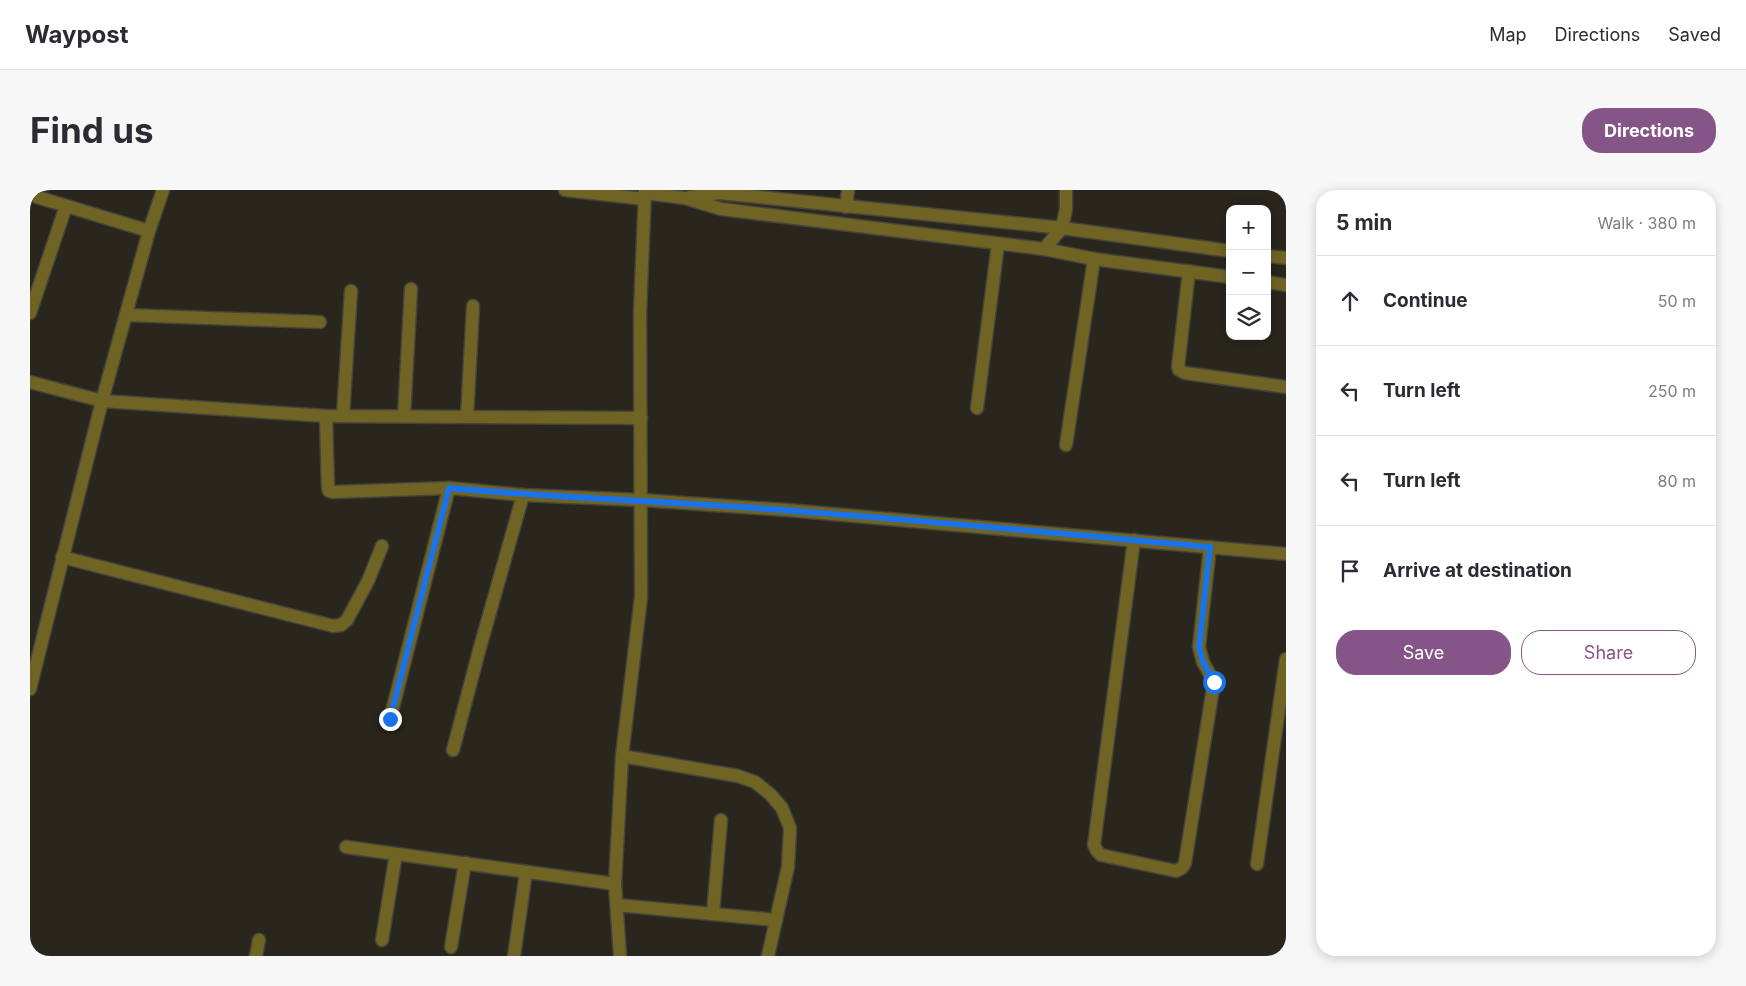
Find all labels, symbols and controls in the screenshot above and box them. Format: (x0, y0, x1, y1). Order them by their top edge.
text: Waypost (25, 20, 129, 49)
text: Map (1489, 24, 1527, 45)
text: Directions (1555, 24, 1640, 45)
text: Saved (1668, 24, 1721, 45)
button: Directions (1582, 108, 1716, 153)
text: Find us (30, 109, 154, 151)
map controls (1226, 205, 1271, 340)
button: + (1226, 205, 1271, 250)
text: 5 min (1336, 210, 1392, 235)
text: Walk · 380 m (1597, 213, 1696, 233)
button: − (1226, 250, 1271, 295)
icon: ahead (1336, 287, 1364, 315)
text: Continue (1383, 289, 1468, 312)
text: 50 m (1658, 291, 1696, 311)
button: layers (1226, 295, 1271, 340)
icon: left (1336, 377, 1364, 405)
text: Turn left (1383, 379, 1461, 402)
text: 250 m (1648, 381, 1696, 401)
icon: left (1336, 467, 1364, 495)
text: Turn left (1383, 469, 1461, 492)
text: 80 m (1657, 471, 1696, 491)
icon: arrive (1336, 557, 1364, 585)
text: Arrive at destination (1383, 559, 1572, 582)
button: Save (1336, 630, 1511, 675)
button: Share (1521, 630, 1696, 675)
route start (1203, 671, 1226, 694)
route end (379, 708, 402, 731)

